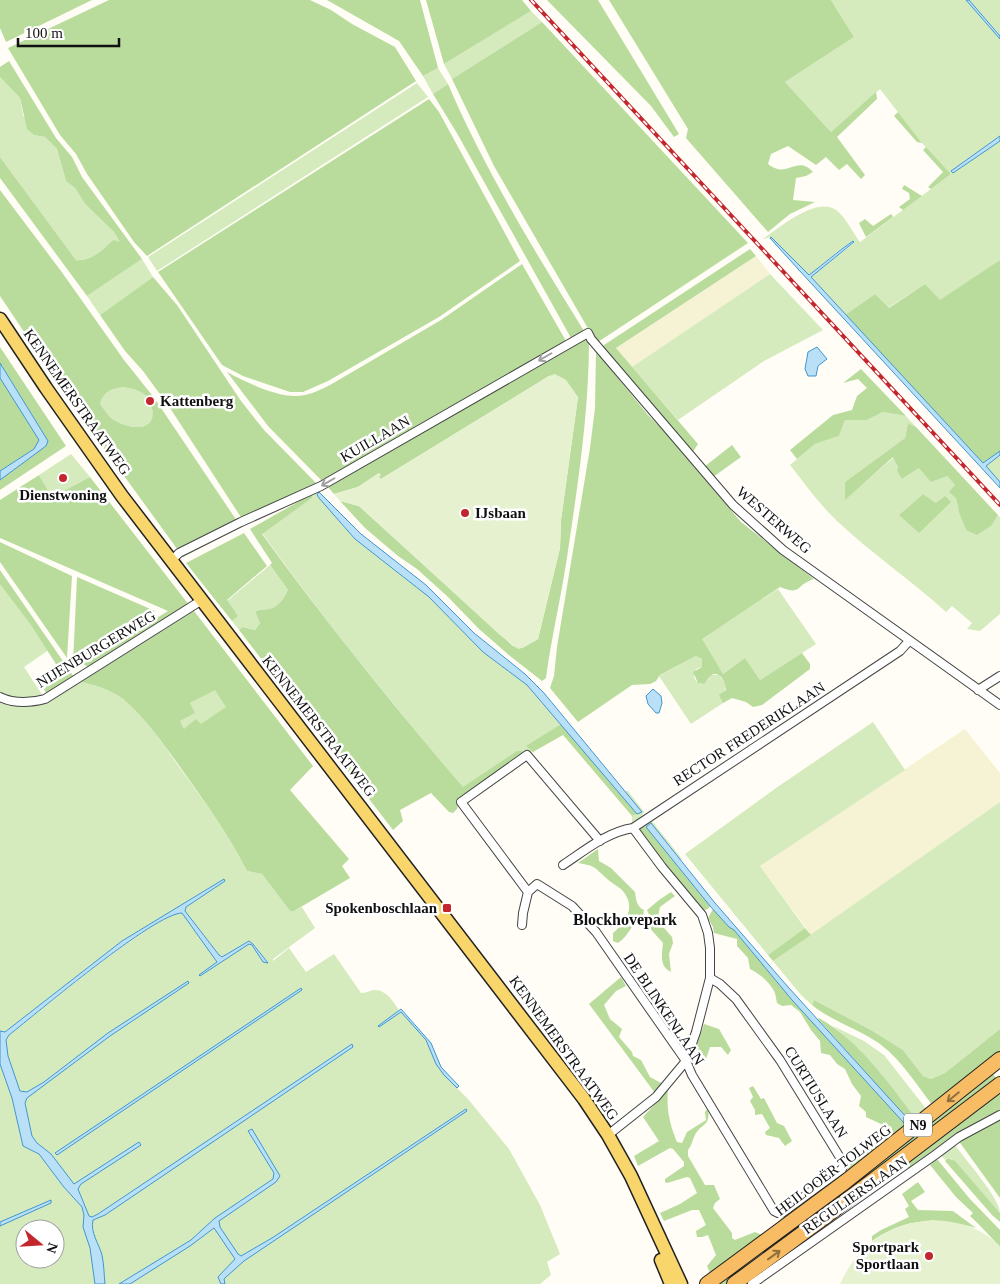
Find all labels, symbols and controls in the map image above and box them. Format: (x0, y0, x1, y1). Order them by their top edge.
scale bar (18, 15, 119, 47)
text: 100 m (25, 25, 63, 41)
street label: KENNEMERSTRAATWEG (21, 326, 134, 478)
one-way arrow (538, 352, 553, 362)
place label: Kattenberg (160, 393, 234, 409)
marker: Kattenberg (144, 395, 156, 407)
street label: KUILLAAN (337, 413, 413, 465)
marker: Dienstwoning (57, 472, 69, 484)
one-way arrow (322, 477, 336, 487)
street label: WESTERWEG (734, 483, 815, 557)
place label: Dienstwoning (19, 487, 107, 503)
place label: IJsbaan (475, 505, 527, 521)
marker: IJsbaan (459, 507, 471, 519)
street label: NIJENBURGERWEG (34, 607, 158, 691)
street label: KENNEMERSTRAATWEG (259, 652, 379, 800)
street label: RECTOR FREDERIKLAAN (670, 679, 828, 789)
place label: Spokenboschlaan (325, 900, 438, 916)
marker: Spokenboschlaan (441, 902, 453, 914)
district label: Blockhovepark (573, 911, 677, 929)
street label: DE BLINKENLAAN (621, 950, 707, 1068)
street label: KENNEMERSTRAATWEG (506, 973, 622, 1123)
street label: CURTIUSLAAN (781, 1043, 851, 1141)
one-way arrow (946, 1091, 959, 1102)
road number: N9 (904, 1114, 932, 1136)
street label: HEILOOËR TOLWEG (772, 1121, 894, 1219)
street label: REGULIERSLAAN (800, 1153, 911, 1237)
north arrow (15, 1219, 65, 1269)
place label: Sportpark Sportlaan (852, 1239, 920, 1272)
text: N (43, 1241, 61, 1255)
one-way arrow (767, 1250, 781, 1260)
marker: Sportpark Sportlaan (923, 1250, 935, 1262)

